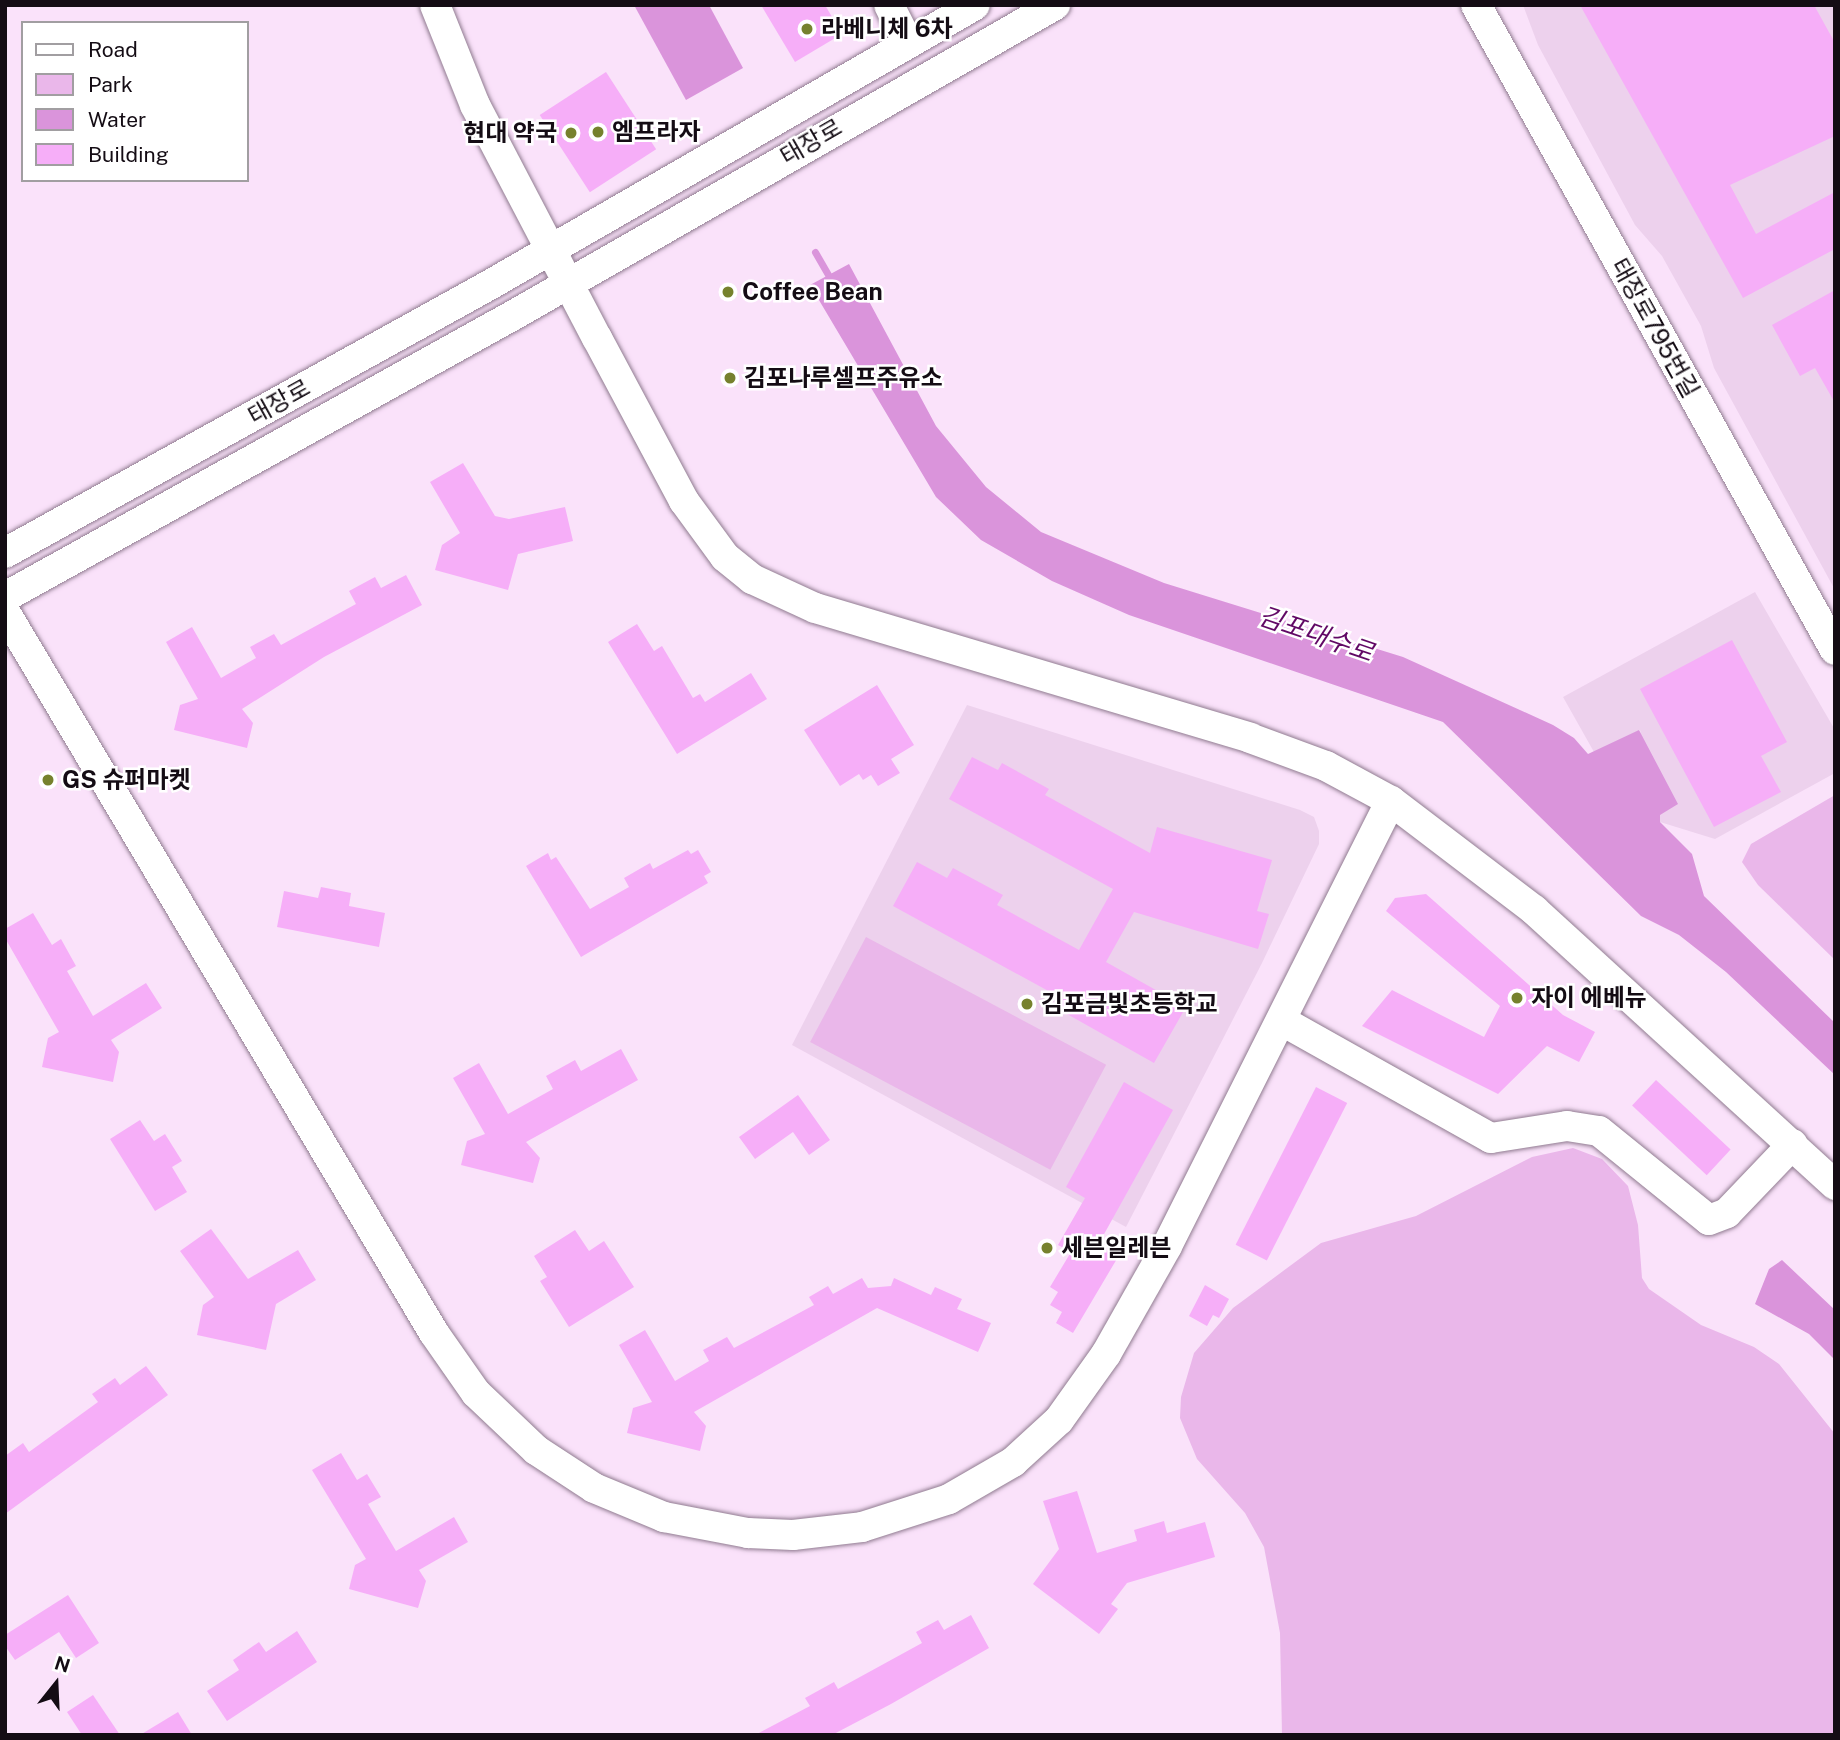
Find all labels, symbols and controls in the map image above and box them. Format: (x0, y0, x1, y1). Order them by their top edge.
place label: 라베니체 6차 (821, 15, 953, 43)
legend (21, 21, 248, 182)
marker: 라베니체 6차 (799, 21, 815, 37)
text: Road (88, 37, 138, 62)
text: Park (88, 72, 133, 97)
text: Water (88, 107, 146, 132)
street label: 태장로 (775, 113, 847, 171)
place label: 엠프라자 (612, 118, 700, 146)
place label: 현대 약국 (463, 119, 557, 147)
marker: 엠프라자 (590, 124, 606, 140)
marker: 현대 약국 (563, 125, 579, 141)
text: Building (88, 142, 169, 167)
street label: 태장로795번길 (1605, 253, 1705, 403)
place label: Coffee Bean (742, 278, 883, 306)
marker: Coffee Bean (720, 284, 736, 300)
place label: 김포나루셀프주유소 (744, 364, 943, 392)
marker: 김포나루셀프주유소 (722, 370, 738, 386)
street label: 태장로 (243, 373, 315, 431)
water label: 김포대수로 (1254, 600, 1378, 668)
place label: GS 슈퍼마켓 (62, 766, 191, 794)
marker: GS 슈퍼마켓 (40, 772, 56, 788)
place label: 자이 에베뉴 (1531, 984, 1647, 1012)
place label: 김포금빛초등학교 (1041, 990, 1218, 1018)
marker: 자이 에베뉴 (1509, 990, 1525, 1006)
marker: 김포금빛초등학교 (1019, 996, 1035, 1012)
place label: 세븐일레븐 (1061, 1234, 1171, 1262)
marker: 세븐일레븐 (1039, 1240, 1055, 1256)
north arrow (21, 1649, 91, 1719)
text: N (52, 1651, 73, 1677)

